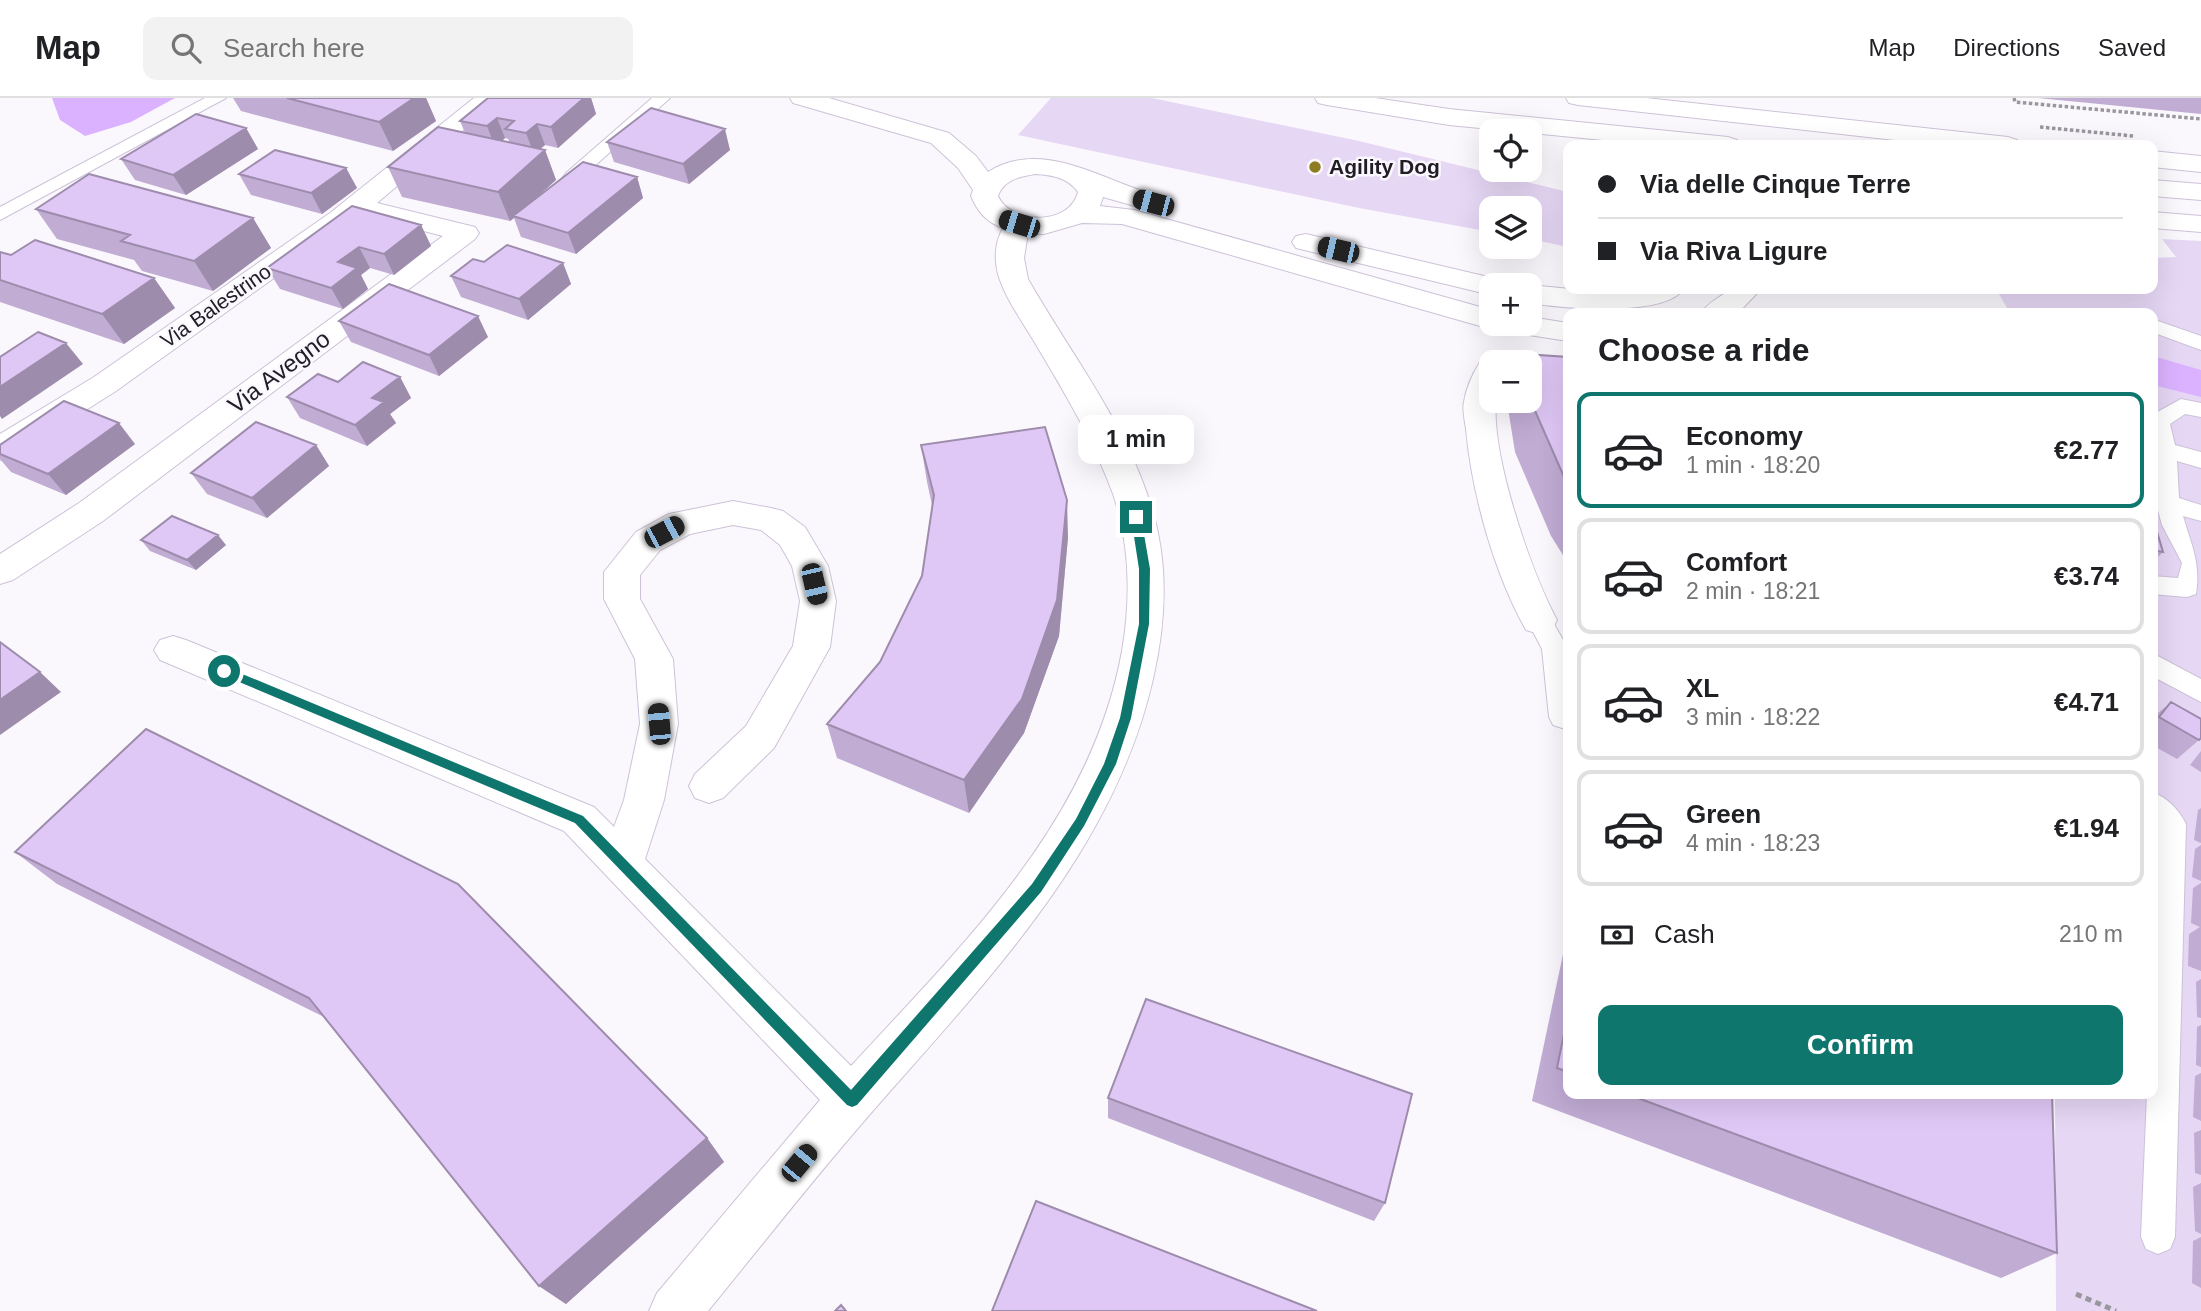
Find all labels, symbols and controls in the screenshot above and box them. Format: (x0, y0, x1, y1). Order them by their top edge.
search box (143, 17, 633, 80)
text: Map (35, 29, 101, 66)
icon: search (167, 29, 205, 67)
text: Search here (223, 33, 365, 63)
text: Map (1869, 34, 1915, 61)
text: Directions (1953, 34, 2060, 61)
text: Saved (2098, 34, 2166, 61)
map controls (1479, 119, 1542, 413)
button: locate (1479, 119, 1542, 182)
place label: Agility Dog (1329, 155, 1440, 178)
marker: Agility Dog (1307, 159, 1323, 175)
text: Via delle Cinque Terre (1640, 169, 1911, 199)
car (1130, 187, 1177, 219)
button: layers (1479, 196, 1542, 259)
car (996, 208, 1043, 240)
car (1316, 235, 1361, 265)
text: Via Riva Ligure (1640, 236, 1827, 266)
street label: Via Balestrino (156, 259, 275, 352)
button: + (1479, 273, 1542, 336)
street label: Via Avegno (222, 325, 335, 419)
text: Choose a ride (1598, 332, 1810, 368)
button: − (1479, 350, 1542, 413)
callout: 1 min (1078, 416, 1194, 464)
icon: car (1602, 419, 1665, 482)
text: Economy (1686, 421, 1803, 451)
text: 1 min (1106, 426, 1166, 452)
text: €2.77 (2054, 435, 2119, 465)
text: 1 min · 18:20 (1686, 452, 1820, 478)
route end (1120, 501, 1152, 533)
car (641, 513, 688, 551)
icon: car (1602, 545, 1665, 608)
text: Comfort (1686, 547, 1787, 577)
car (800, 561, 829, 607)
text: €3.74 (2054, 561, 2119, 591)
text: 2 min · 18:21 (1686, 578, 1820, 604)
route start (208, 655, 240, 687)
icon: car (1602, 671, 1665, 734)
text: XL (1686, 673, 1719, 703)
text: €4.71 (2054, 687, 2119, 717)
car (647, 702, 672, 746)
text: 3 min · 18:22 (1686, 704, 1820, 730)
icon: car (1602, 797, 1665, 860)
text: Green (1686, 799, 1761, 829)
text: €1.94 (2054, 813, 2119, 843)
text: 4 min · 18:23 (1686, 830, 1820, 856)
icon: cash (1598, 916, 1636, 954)
text: Cash (1654, 919, 1715, 949)
text: 210 m (2059, 921, 2123, 947)
button: Confirm (1598, 1005, 2123, 1085)
car (778, 1140, 821, 1186)

